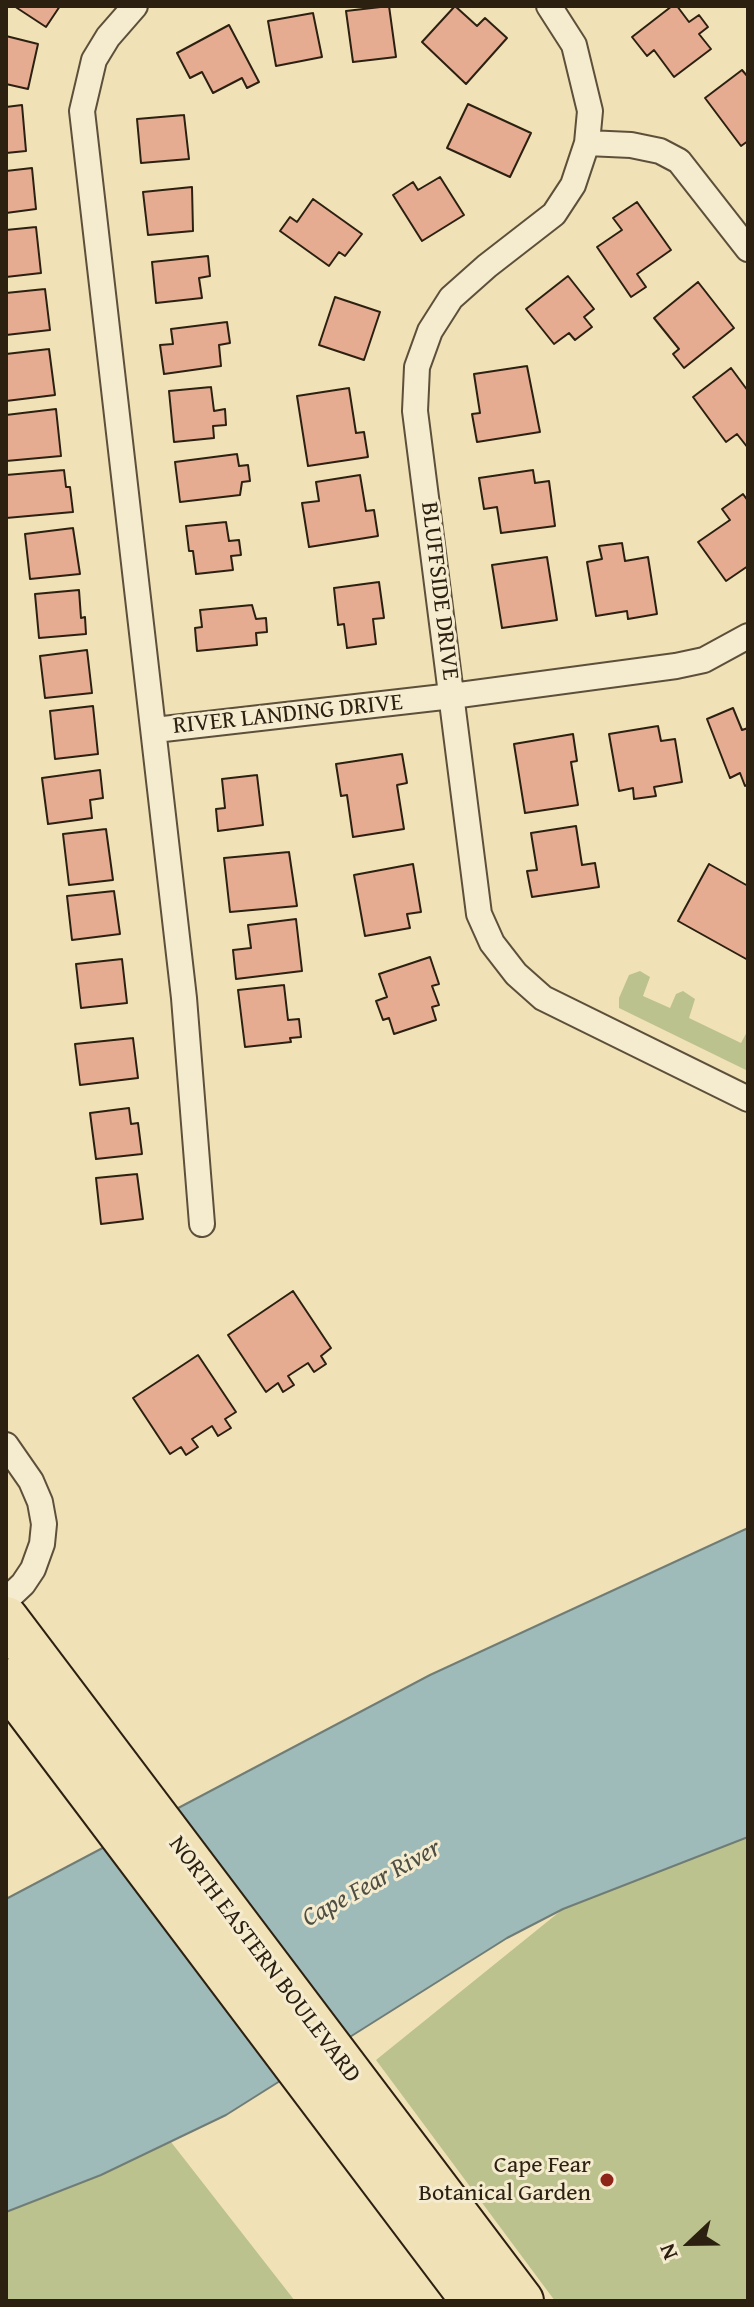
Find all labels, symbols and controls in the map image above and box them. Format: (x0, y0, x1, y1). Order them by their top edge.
street label: BLUFFSIDE DRIVE (414, 500, 464, 682)
street label: RIVER LANDING DRIVE (172, 689, 404, 741)
street label: NORTH EASTERN BOULEVARD (162, 1831, 366, 2089)
water label: Cape Fear River (297, 1833, 447, 1935)
place label: Cape Fear Botanical Garden (418, 2152, 591, 2208)
marker: Cape Fear Botanical Garden (598, 2171, 616, 2189)
north arrow (650, 2203, 730, 2283)
text: N (650, 2239, 685, 2265)

